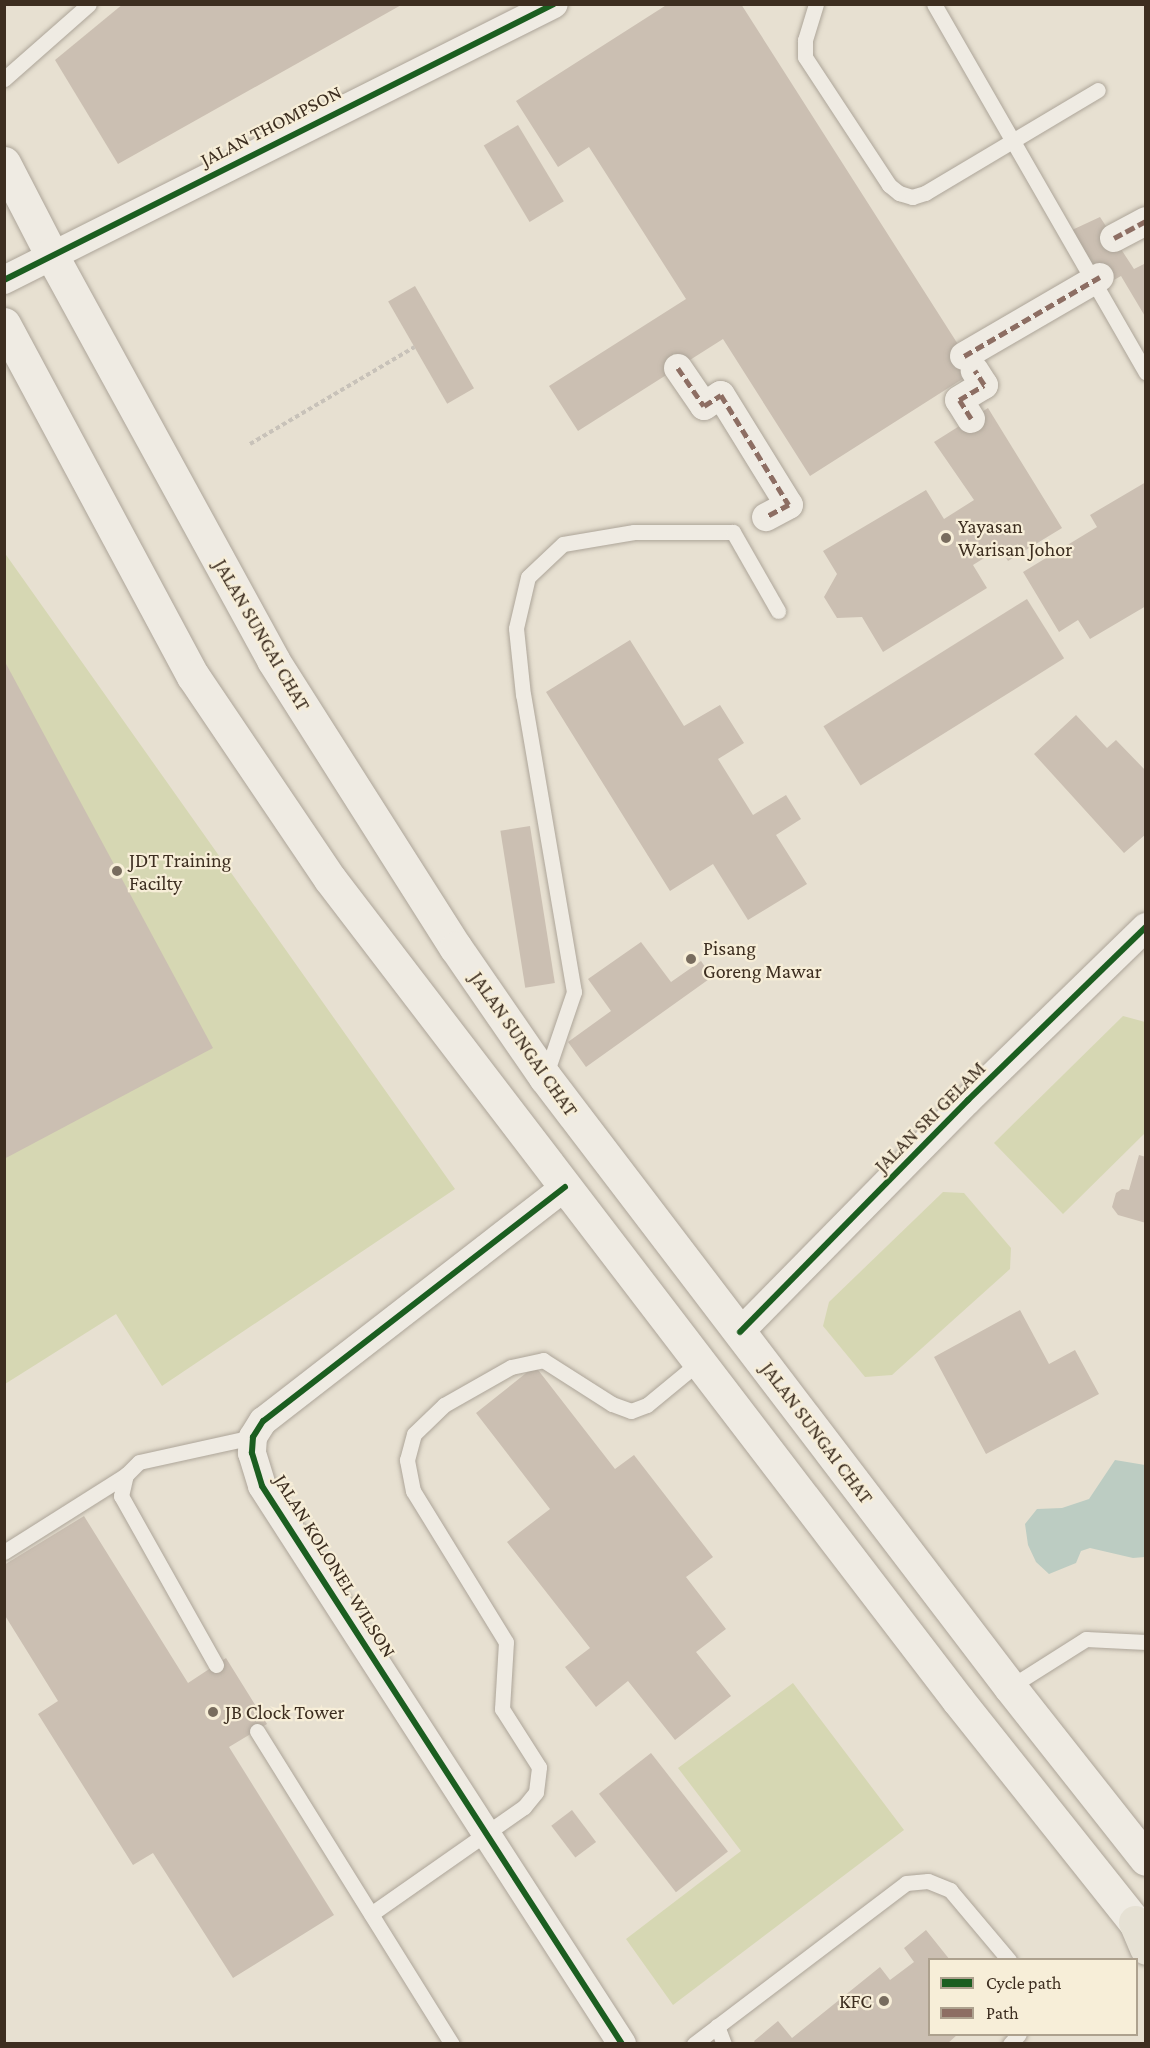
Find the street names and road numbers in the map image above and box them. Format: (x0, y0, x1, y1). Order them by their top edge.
street label: JALAN THOMPSON (196, 80, 346, 172)
street label: JALAN SUNGAI CHAT (209, 555, 315, 715)
street label: JALAN SUNGAI CHAT (465, 967, 583, 1121)
street label: JALAN SRI GELAM (869, 1056, 991, 1178)
street label: JALAN SUNGAI CHAT (756, 1357, 878, 1509)
street label: JALAN KOLONEL WILSON (269, 1470, 401, 1662)

